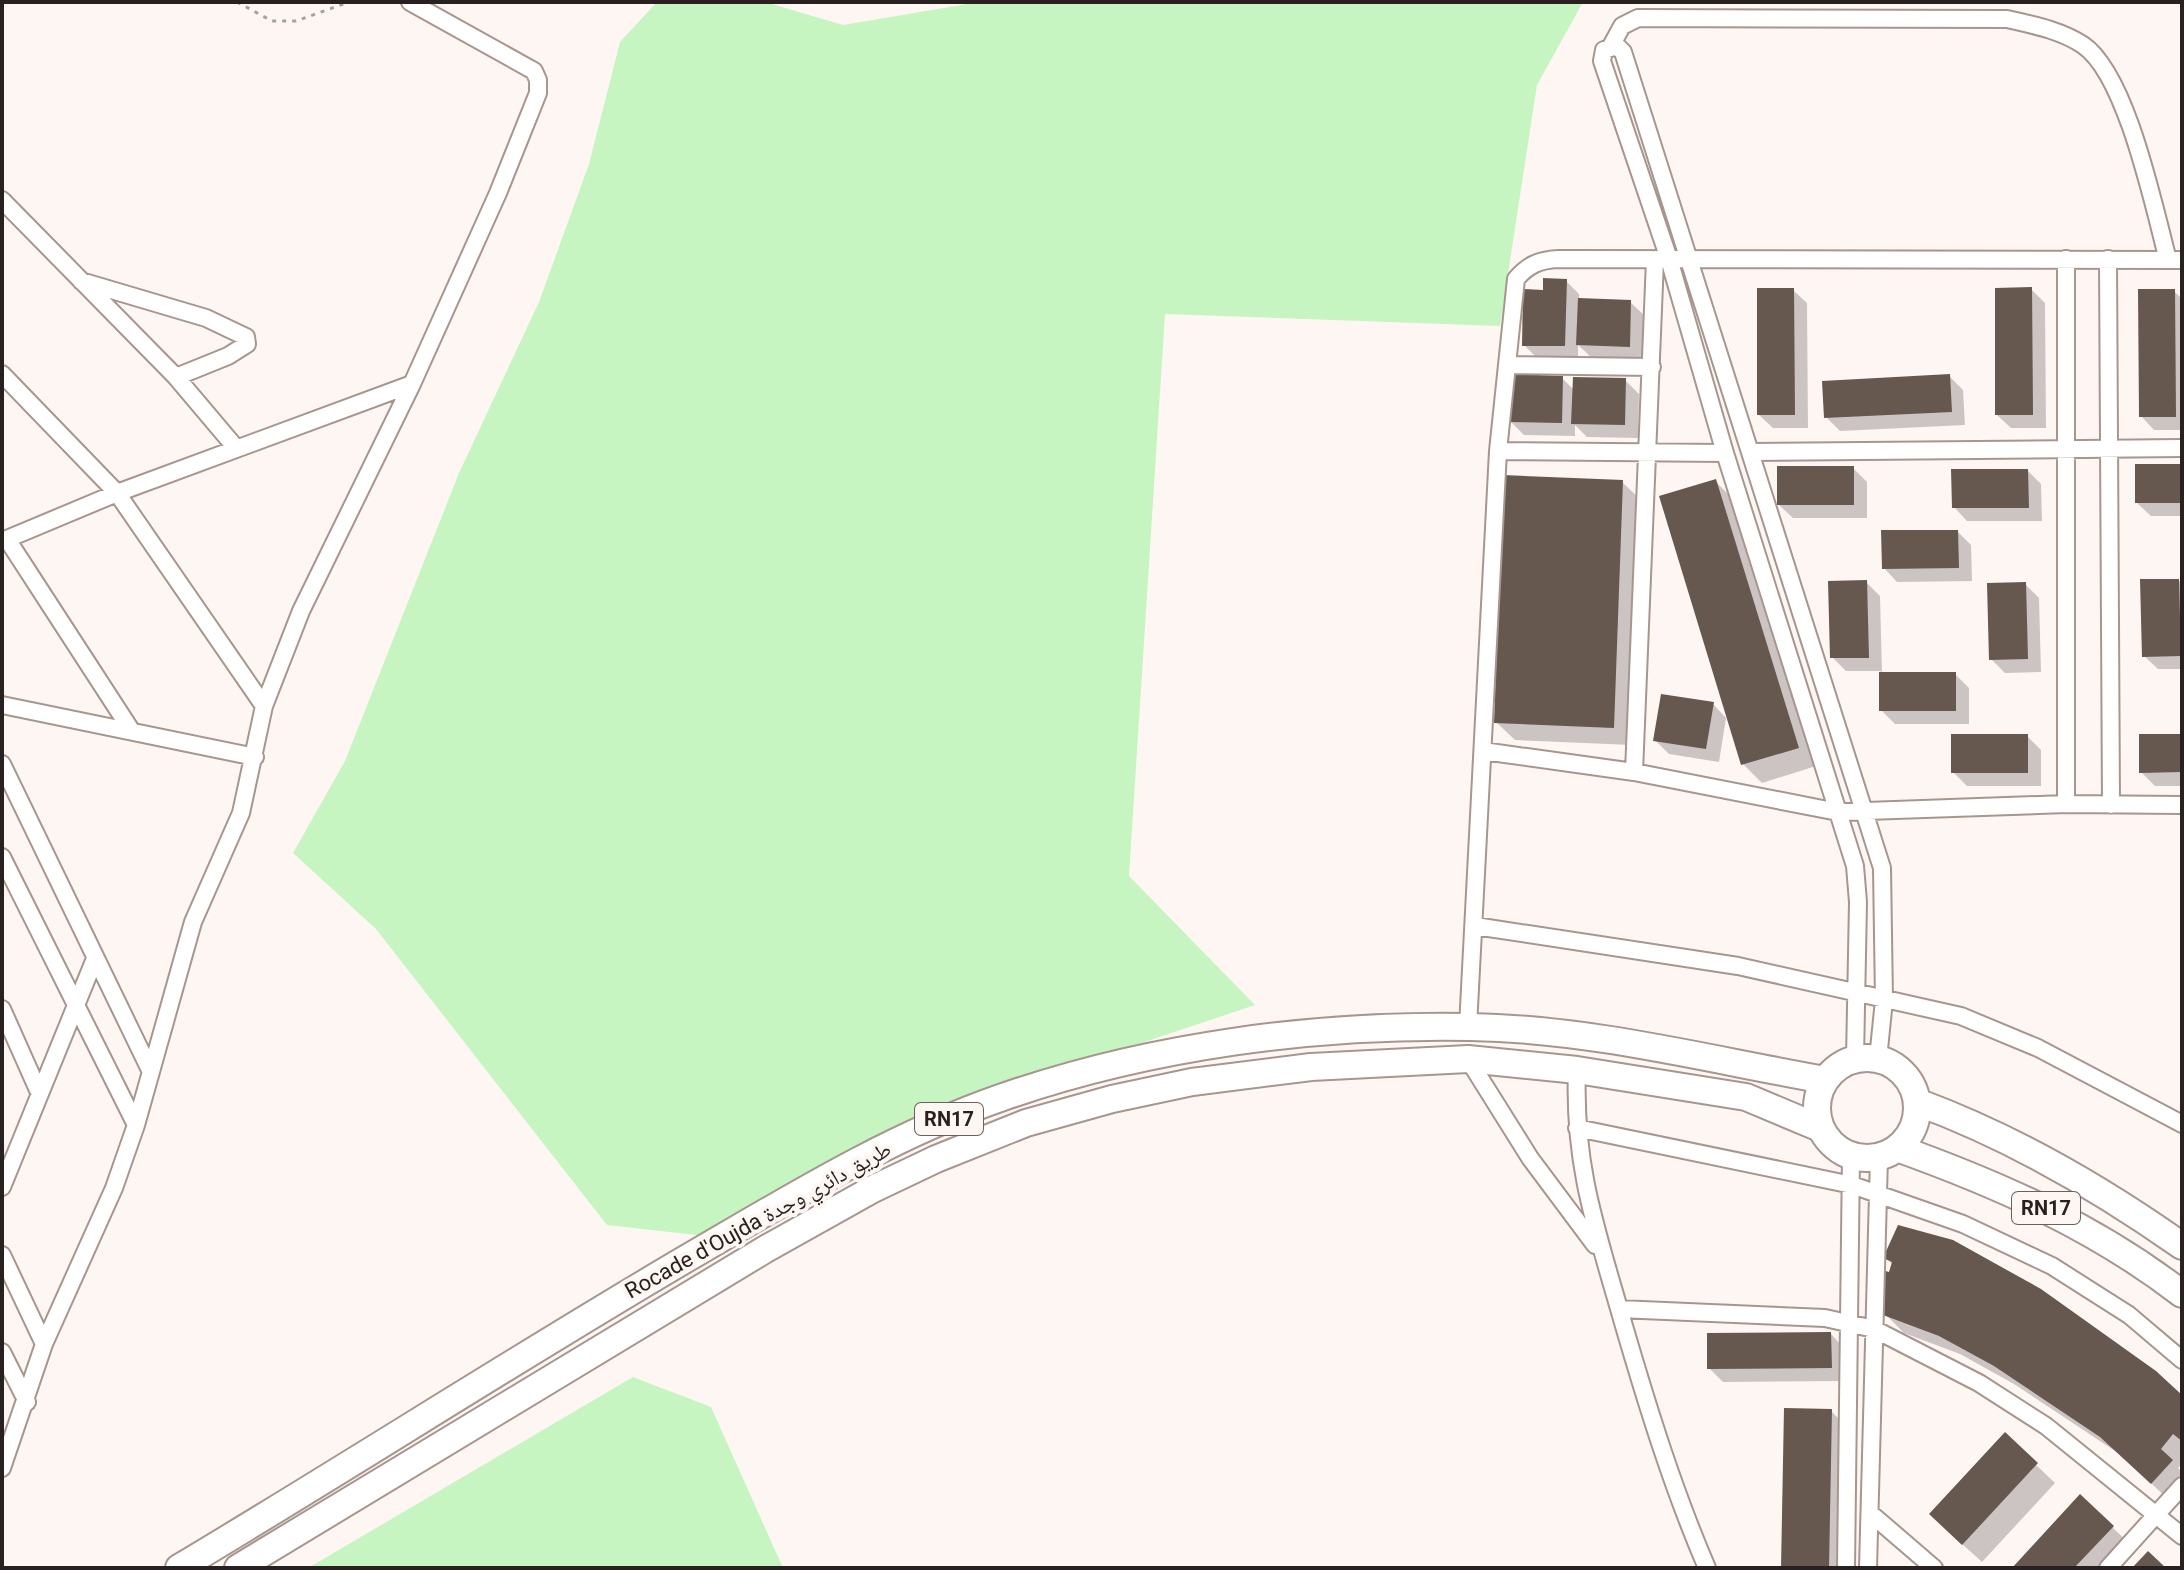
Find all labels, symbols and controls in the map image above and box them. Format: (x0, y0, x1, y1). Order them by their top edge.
road number: RN17 (915, 1103, 983, 1135)
street label: Rocade d'Oujda طريق دائري وجدة (621, 1136, 898, 1308)
road number: RN17 (2012, 1192, 2080, 1224)

